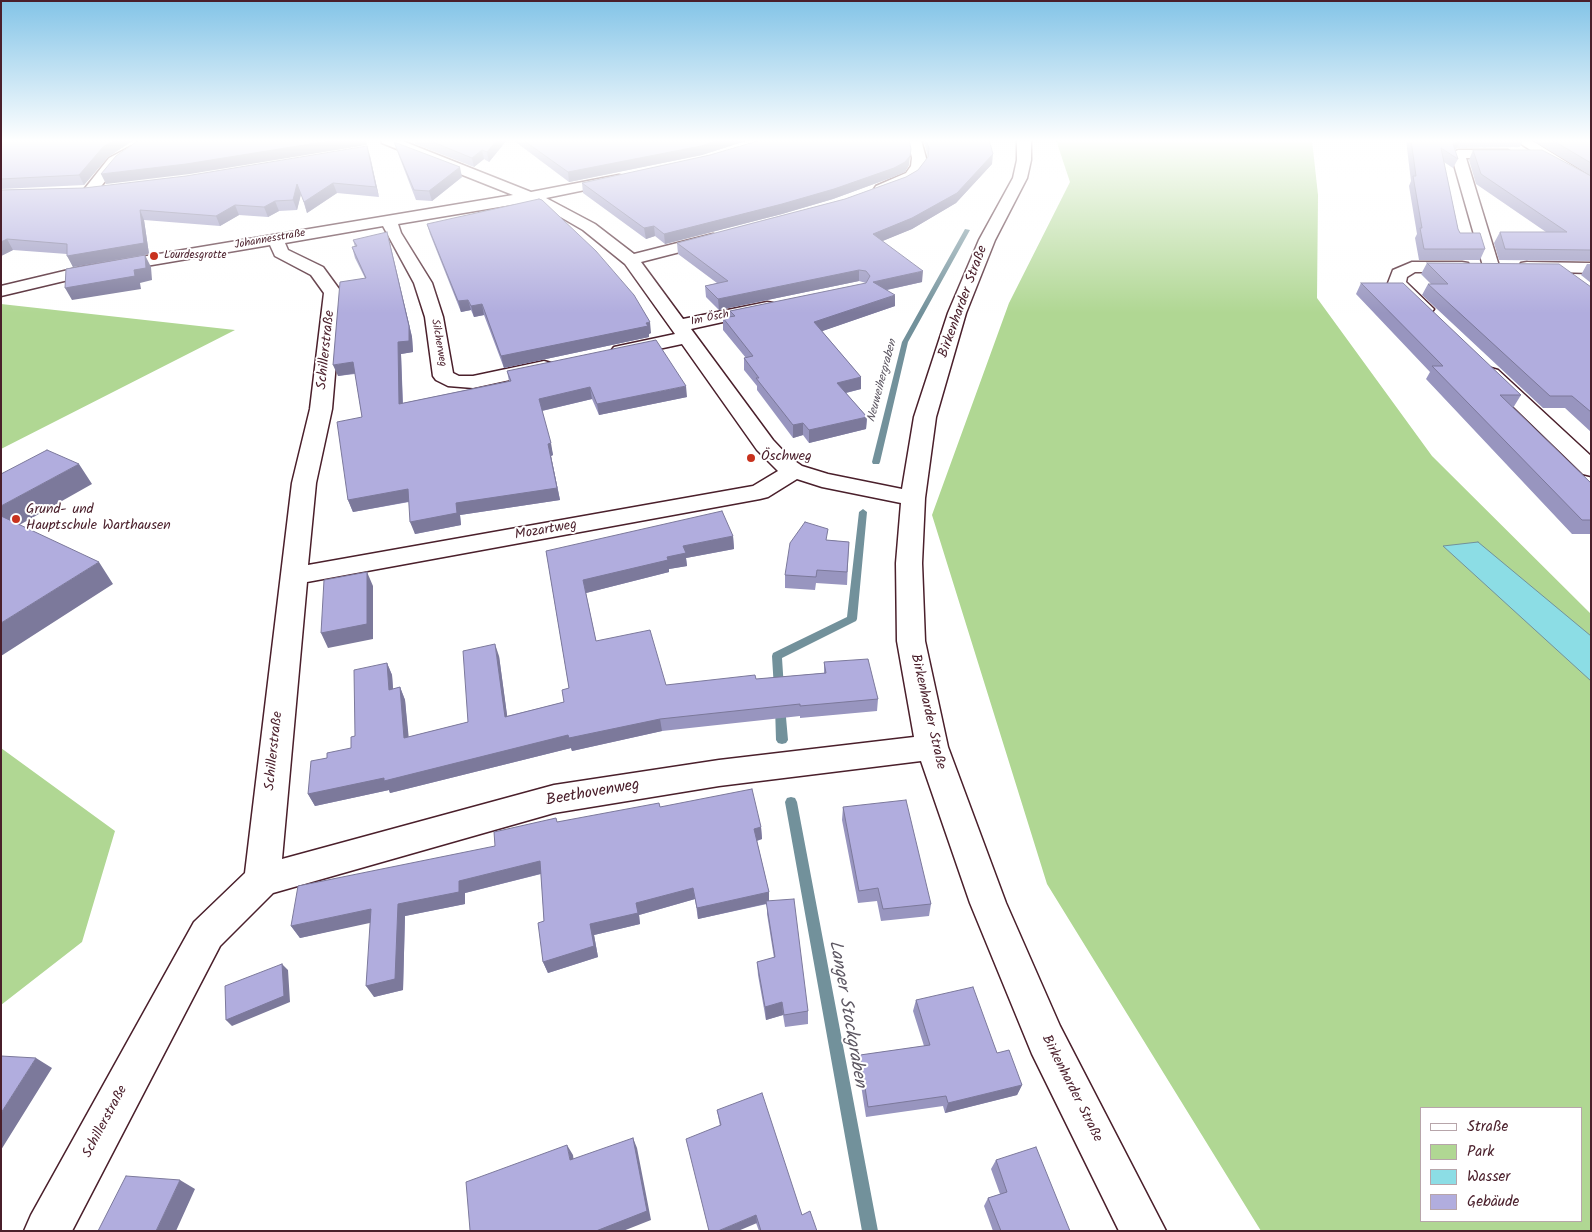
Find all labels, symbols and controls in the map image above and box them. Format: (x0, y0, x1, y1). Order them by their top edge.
street label: Johannesstraße (234, 227, 306, 253)
street label: Birkenharder Straße (936, 244, 992, 360)
place label: Lourdesgrotte (164, 249, 226, 263)
marker: Lourdesgrotte (148, 250, 160, 262)
street label: Im Ösch (690, 309, 730, 329)
street label: Schillerstraße (314, 310, 340, 390)
street label: Silcherweg (427, 318, 449, 368)
water label: Neuweihergraben (865, 338, 901, 424)
place label: Öschweg (761, 450, 812, 466)
marker: Öschweg (745, 452, 757, 464)
place label: Grund- und Hauptschule Warthausen (26, 503, 171, 536)
marker: Grund- und Hauptschule Warthausen (10, 513, 22, 525)
street label: Mozartweg (514, 517, 578, 545)
street label: Birkenharder Straße (906, 653, 948, 771)
street label: Schillerstraße (262, 711, 288, 791)
street label: Beethovenweg (545, 776, 641, 812)
water label: Langer Stockgraben (822, 939, 870, 1089)
street label: Birkenharder Straße (1037, 1033, 1105, 1145)
street label: Schillerstraße (80, 1083, 132, 1161)
legend (1420, 1107, 1582, 1222)
text: Straße (1467, 1115, 1508, 1139)
text: Park (1467, 1140, 1494, 1164)
text: Wasser (1467, 1165, 1510, 1189)
text: Gebäude (1467, 1190, 1519, 1214)

